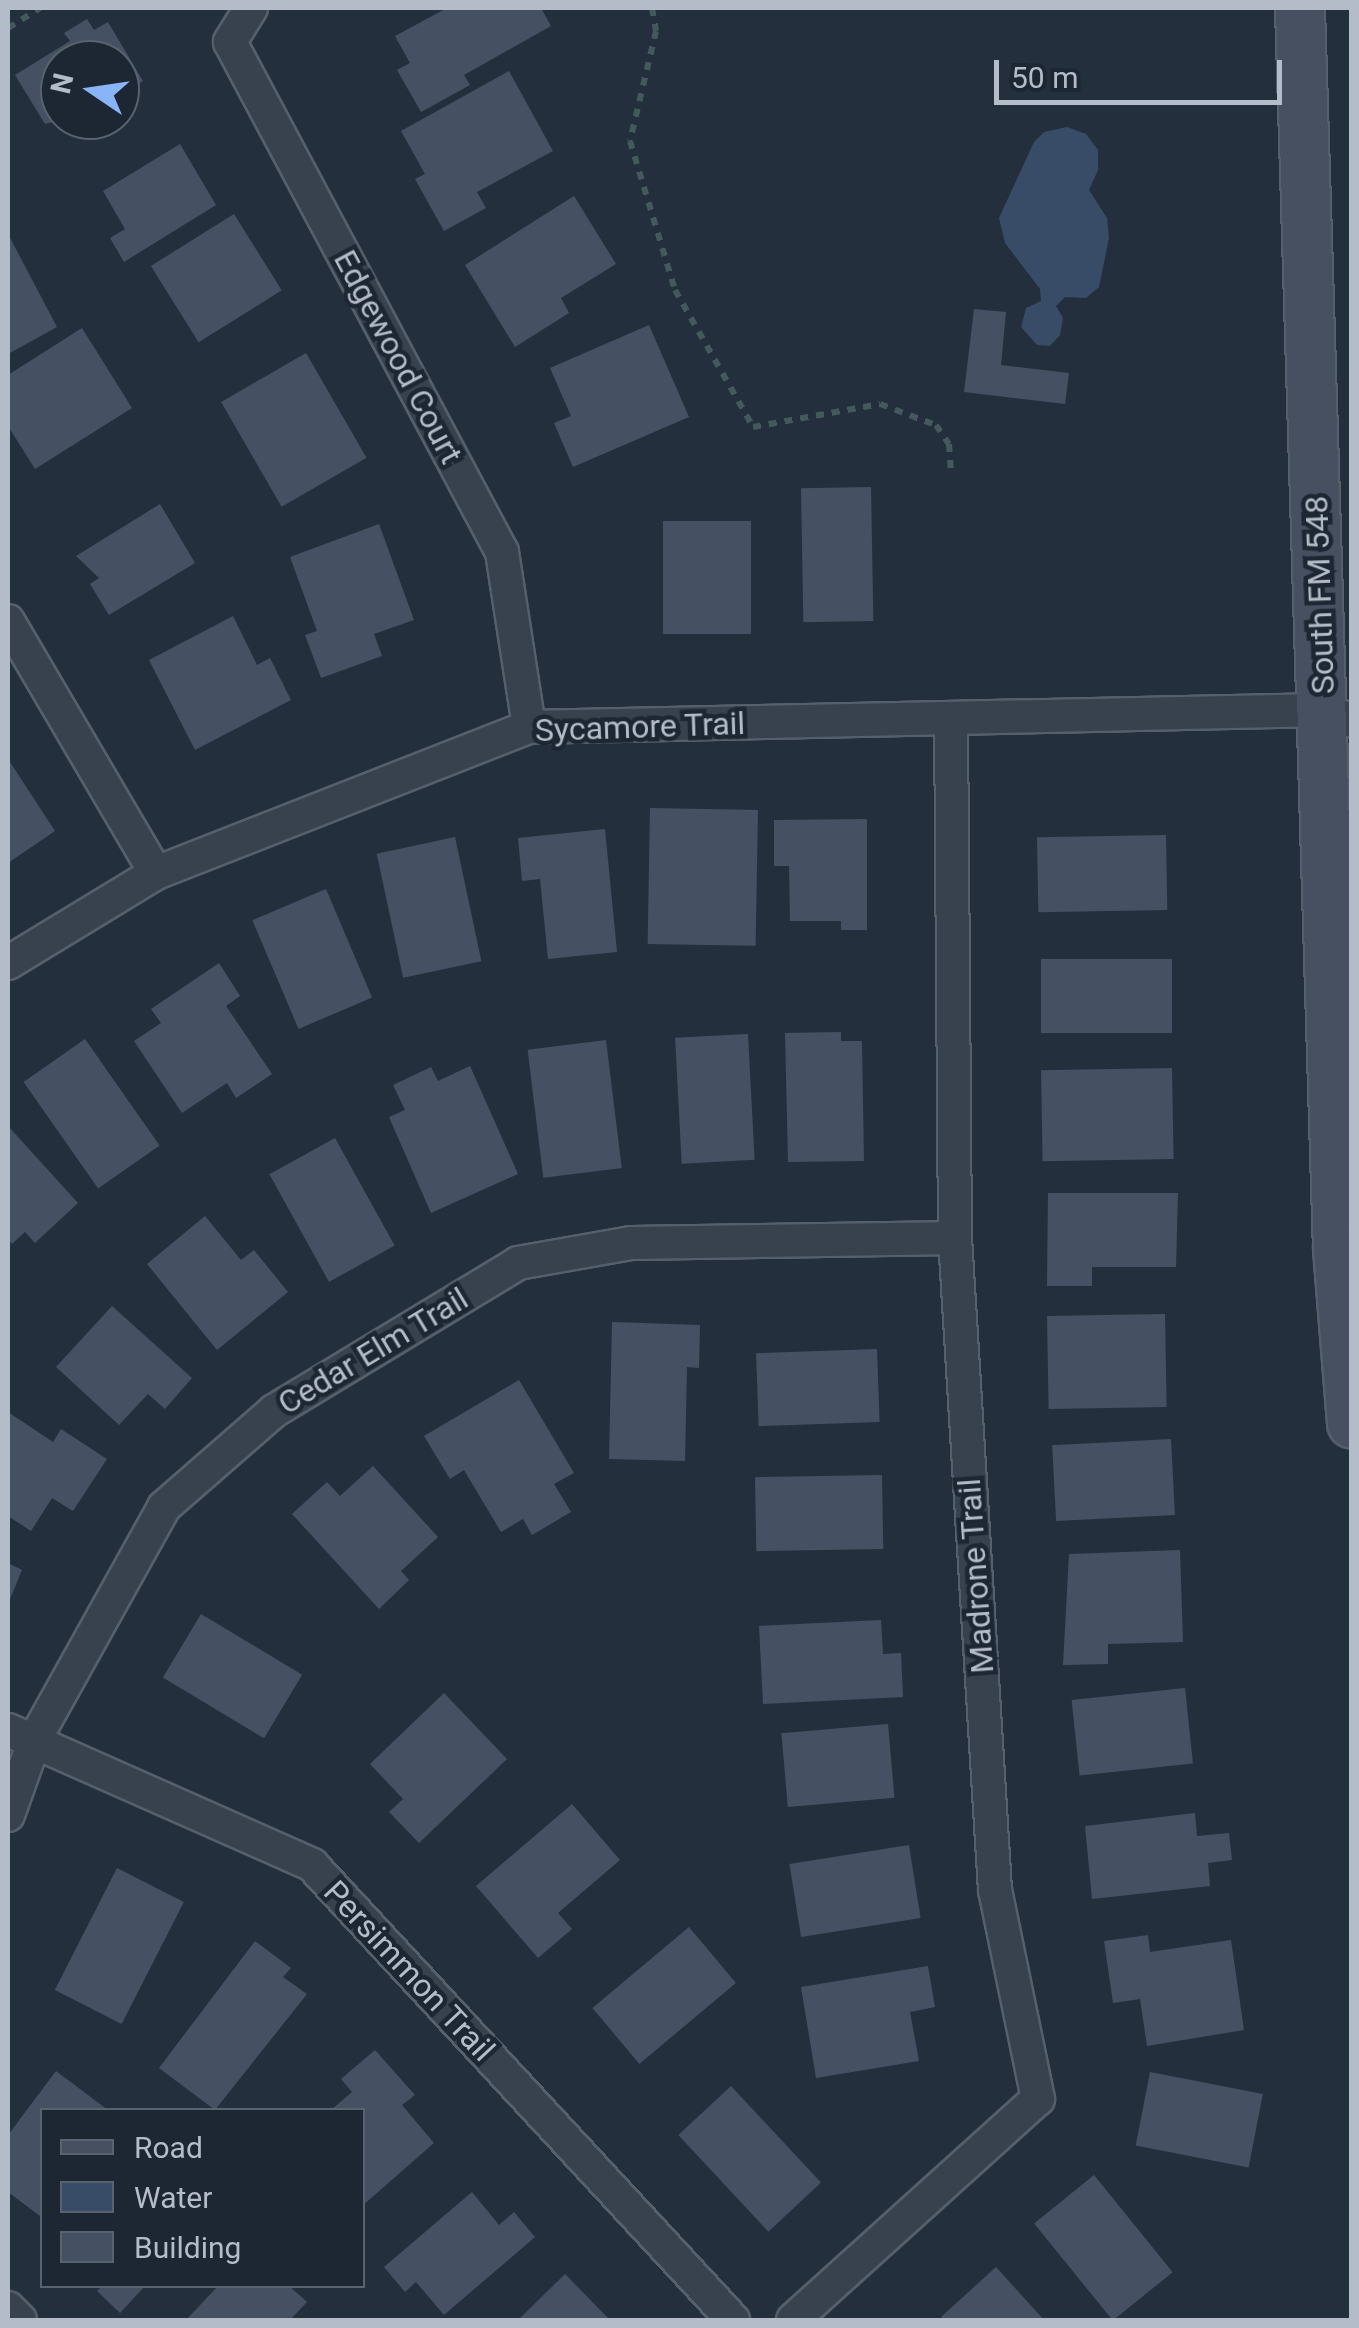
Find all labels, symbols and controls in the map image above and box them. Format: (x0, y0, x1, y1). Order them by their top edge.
north arrow (40, 40, 140, 140)
scale bar (999, 40, 1286, 102)
text: 50 m (1011, 60, 1078, 95)
text: N (44, 70, 81, 97)
street label: Edgewood Court (326, 244, 470, 470)
street label: South FM 548 (1297, 495, 1343, 695)
street label: Sycamore Trail (534, 704, 746, 750)
street label: Cedar Elm Trail (271, 1279, 475, 1423)
street label: Madrone Trail (950, 1477, 1002, 1675)
street label: Persimmon Trail (315, 1873, 503, 2069)
legend (40, 2108, 365, 2288)
text: Road (134, 2130, 203, 2165)
text: Water (134, 2180, 212, 2215)
text: Building (134, 2230, 241, 2265)

